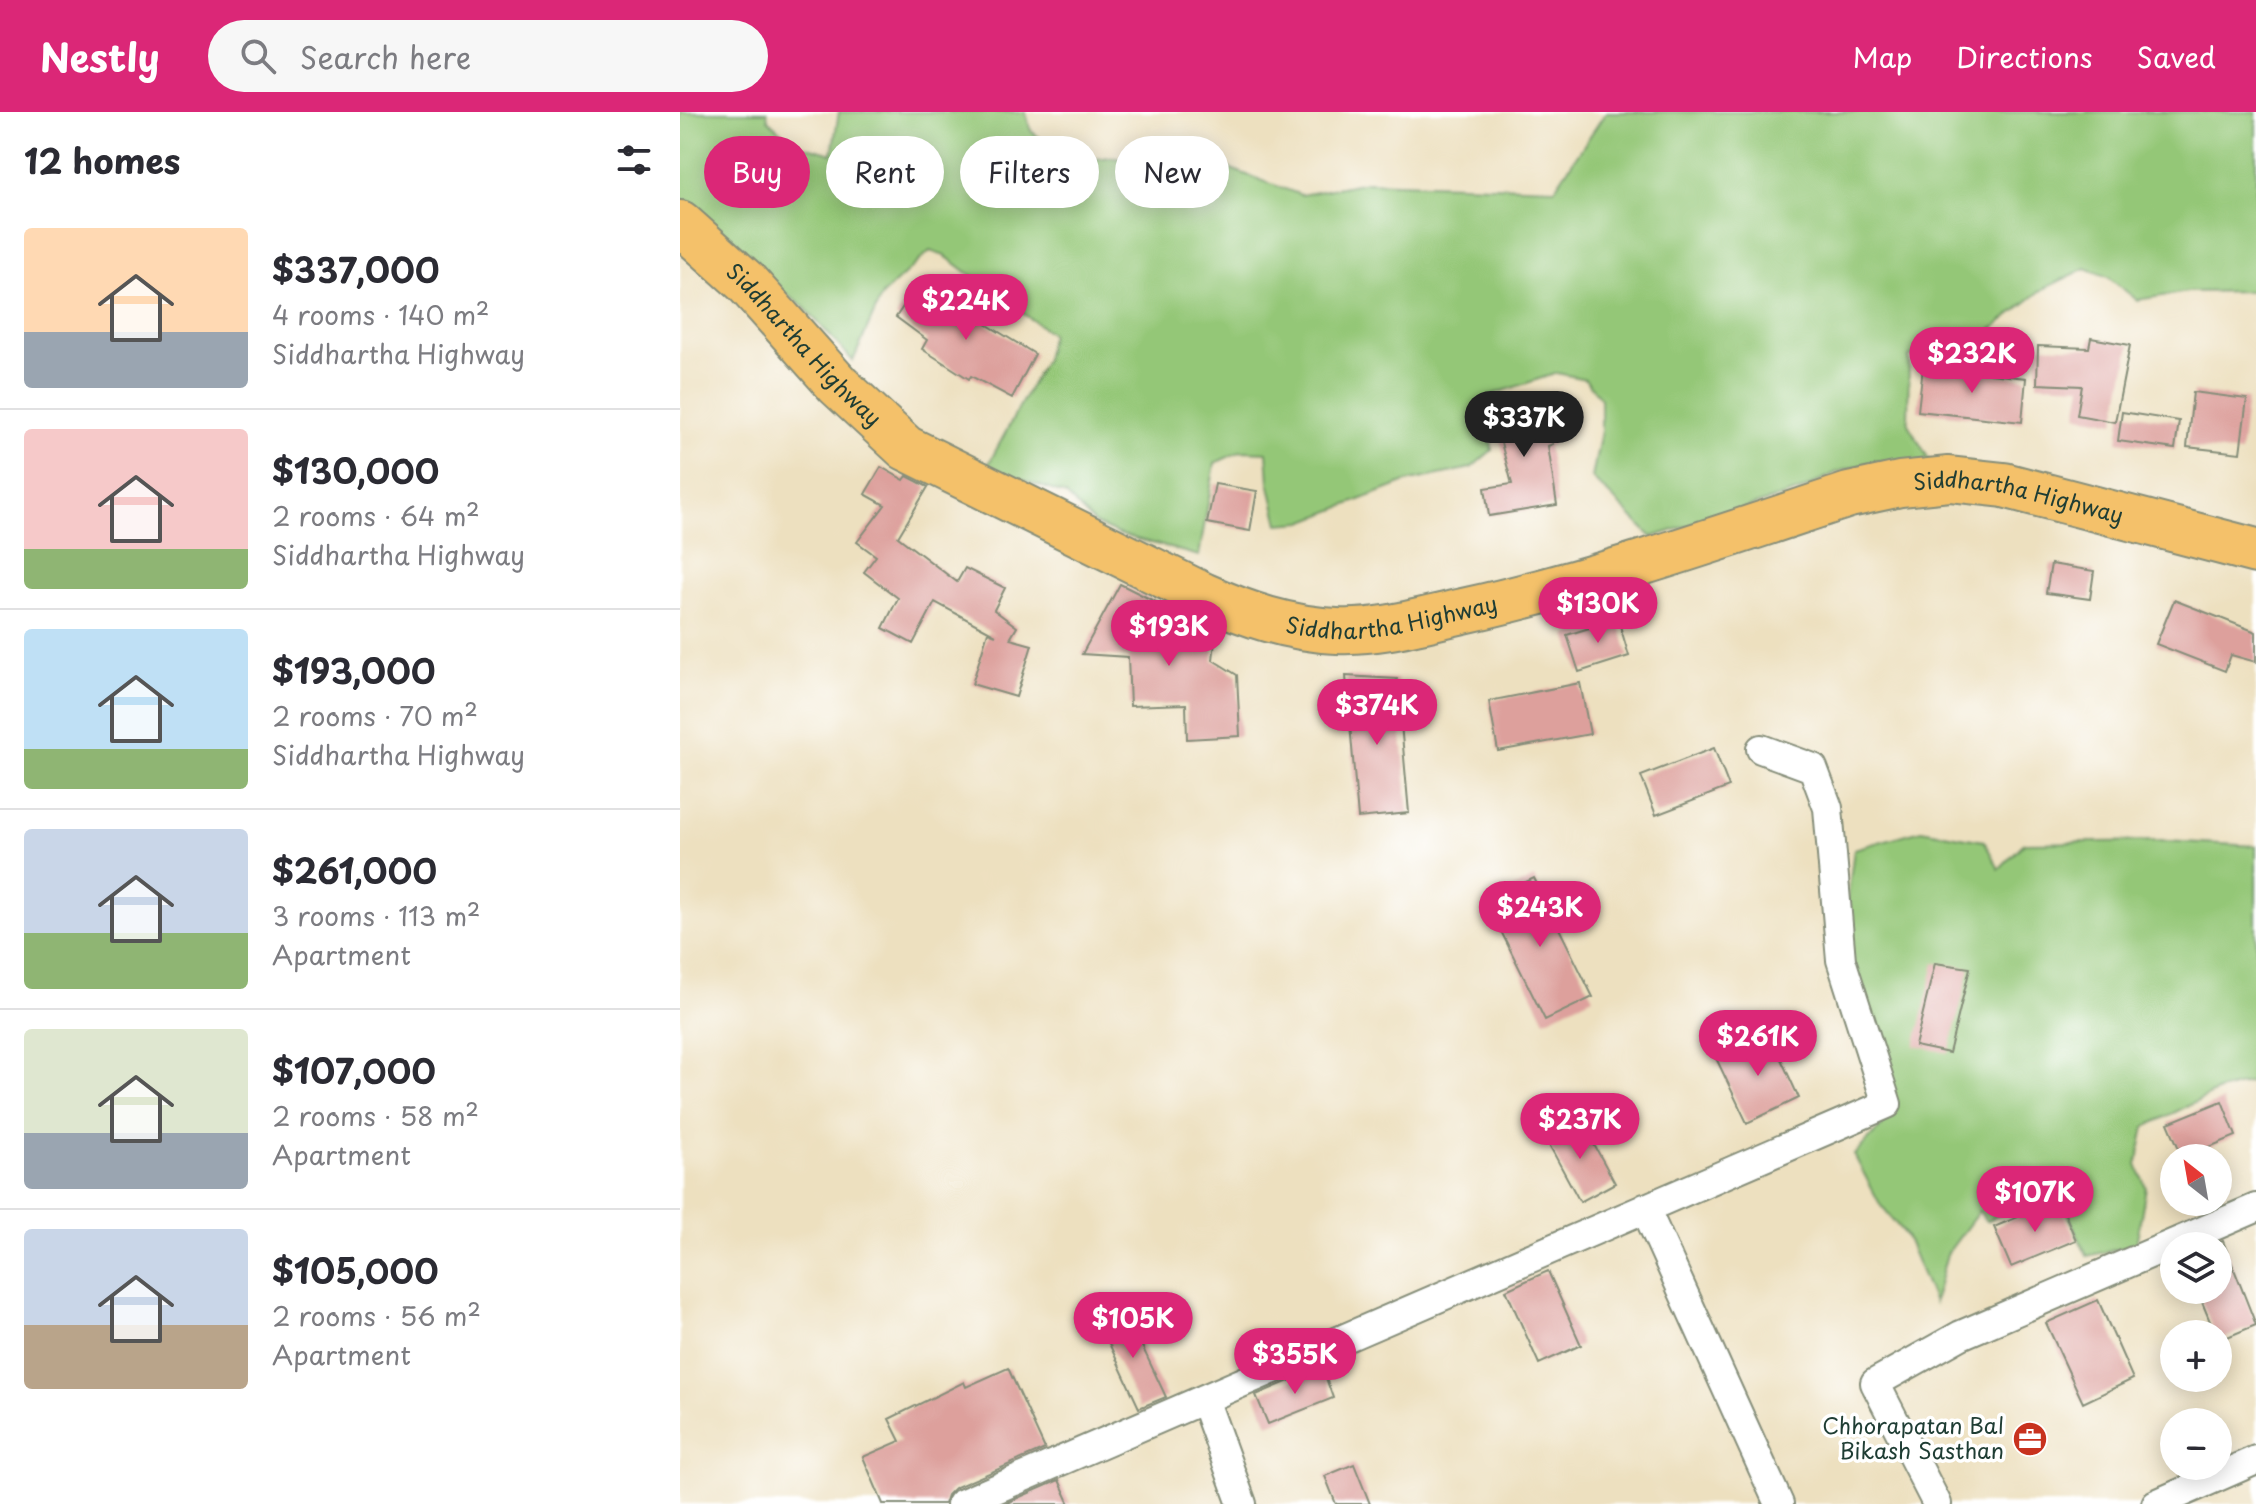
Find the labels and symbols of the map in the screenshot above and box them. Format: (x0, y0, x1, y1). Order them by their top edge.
street label: Siddhartha Highway (720, 254, 890, 433)
pin: $224K (910, 274, 1022, 342)
pin: $232K (1916, 327, 2028, 395)
pin: $337K (1468, 391, 1580, 459)
street label: Siddhartha Highway (1911, 461, 2127, 531)
pin: $130K (1542, 577, 1654, 645)
street label: Siddhartha Highway (1283, 586, 1500, 646)
pin: $193K (1113, 600, 1225, 668)
pin: $374K (1321, 679, 1433, 747)
pin: $243K (1484, 881, 1596, 949)
pin: $261K (1702, 1010, 1814, 1078)
pin: $237K (1524, 1093, 1636, 1161)
north arrow (2160, 1144, 2232, 1216)
pin: $107K (1979, 1166, 2091, 1234)
pin: $105K (1077, 1292, 1189, 1360)
pin: $355K (1239, 1328, 1351, 1396)
place label: Chhorapatan Bal Bikash Sasthan (1822, 1408, 2004, 1466)
office icon: Chhorapatan Bal Bikash Sasthan (2011, 1420, 2049, 1458)

